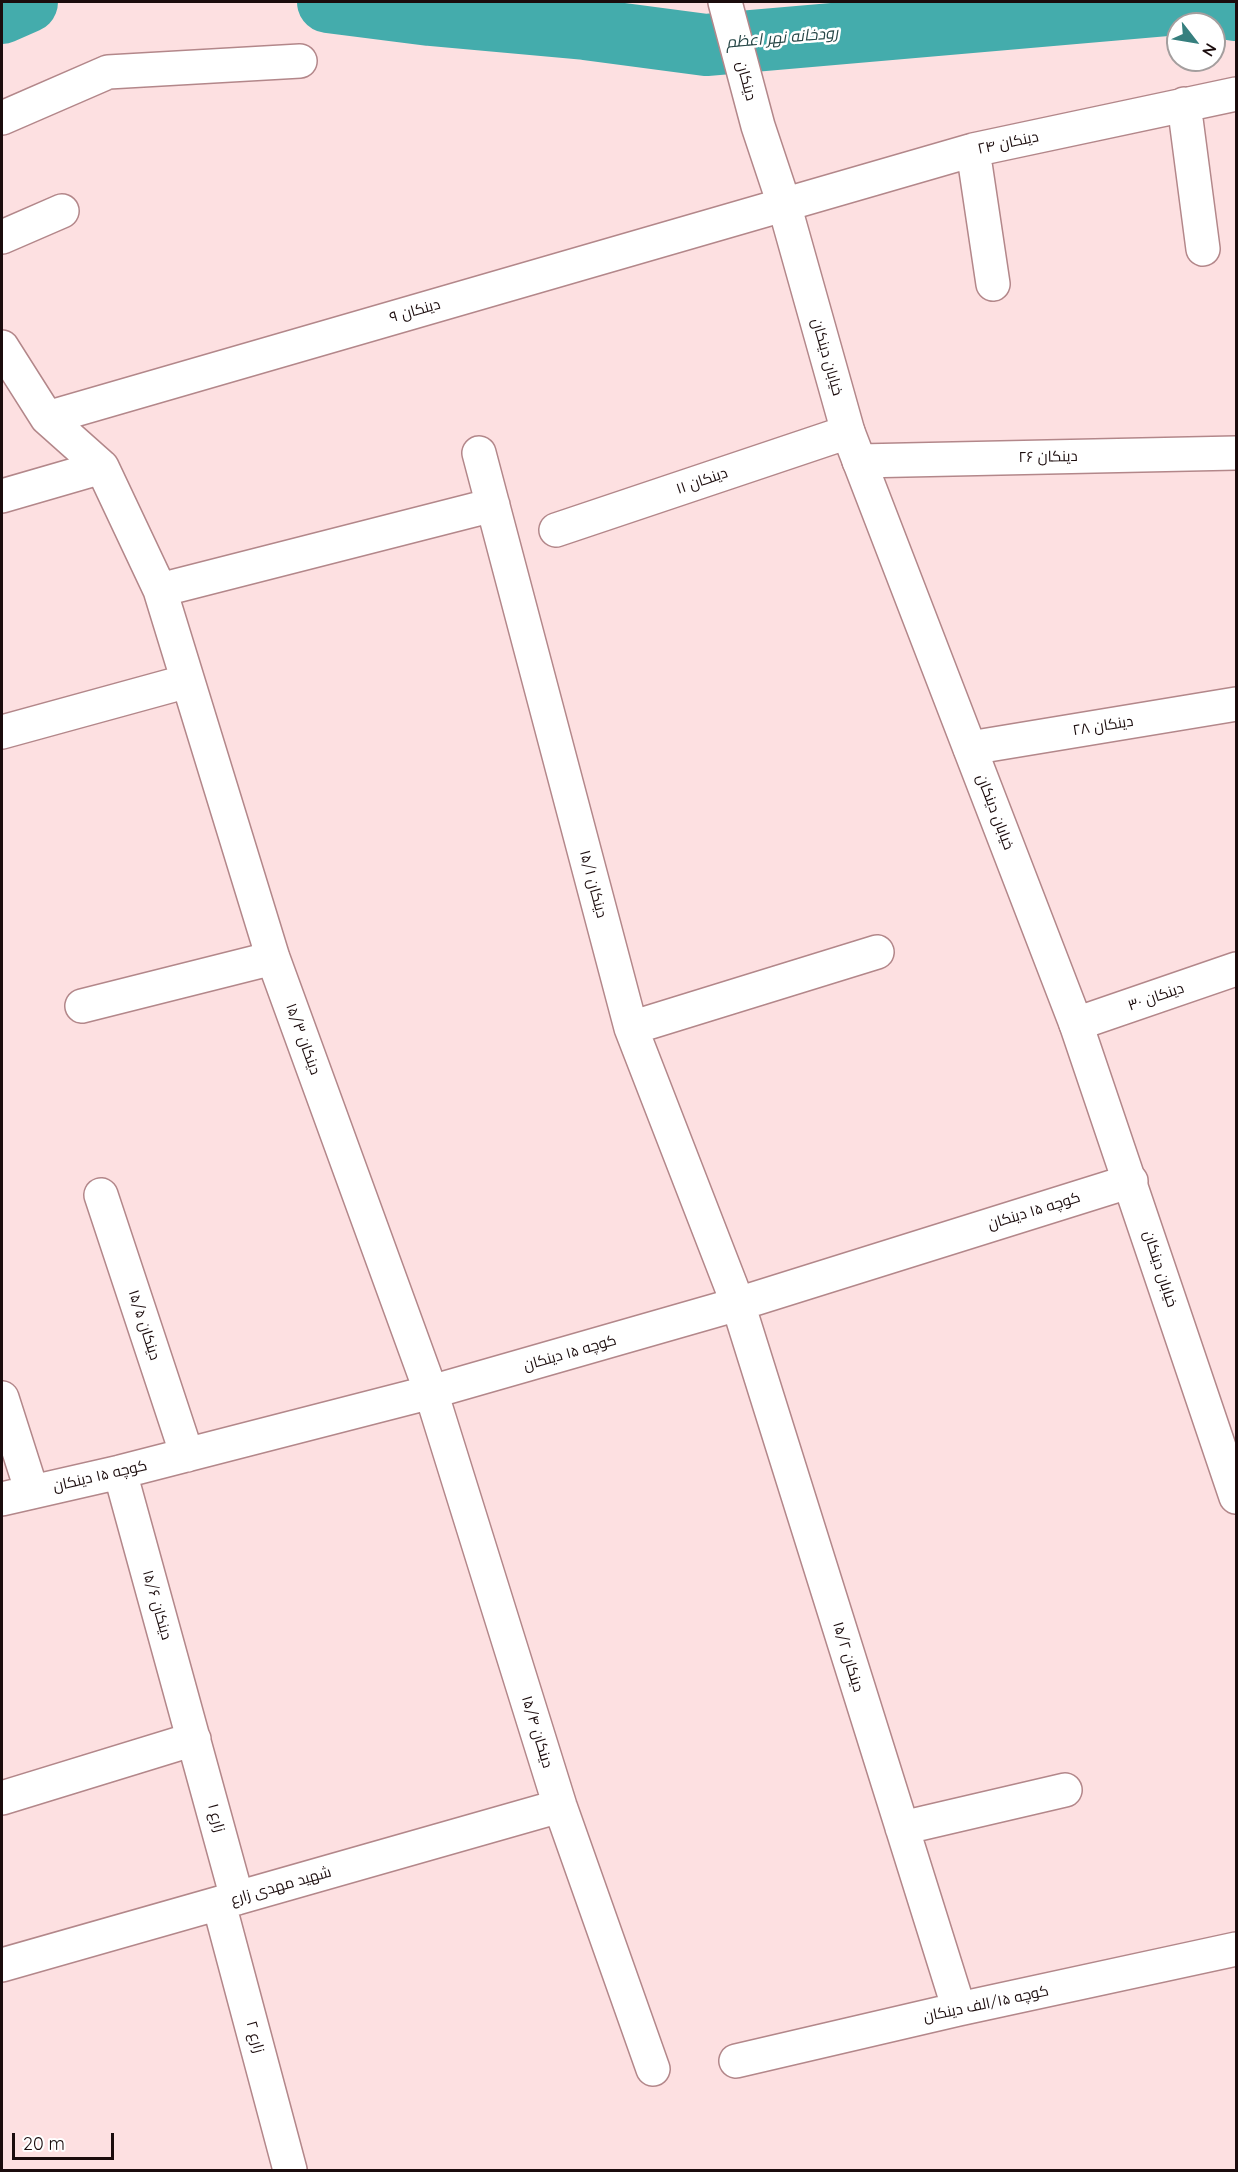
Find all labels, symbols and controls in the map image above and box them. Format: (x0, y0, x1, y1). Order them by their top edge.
north arrow (1166, 12, 1226, 72)
water label: رودخانه نهر اعظم (725, 24, 839, 52)
text: N (1198, 40, 1221, 60)
street label: دینکان (732, 59, 760, 103)
street label: ۲۴ دینکان (976, 128, 1040, 158)
street label: ۹ دینکان (388, 295, 442, 327)
street label: خیابان دینکان (807, 316, 847, 398)
street label: ۲۶ دینکان (1018, 447, 1078, 467)
street label: ۱۱ دینکان (674, 464, 730, 498)
street label: ۲۸ دینکان (1071, 712, 1135, 740)
street label: خیابان دینکان (972, 772, 1018, 852)
street label: ۱۵/۱ دینکان (575, 848, 611, 920)
street label: ۳۰ دینکان (1126, 979, 1186, 1015)
street label: ۱۵/۳ دینکان (282, 1001, 324, 1077)
street label: کوچه ۱۵ دینکان (985, 1188, 1083, 1234)
street label: خیابان دینکان (1139, 1228, 1181, 1310)
street label: ۱۵/۵ دینکان (124, 1288, 164, 1362)
street label: کوچه ۱۵ دینکان (521, 1331, 619, 1375)
street label: کوچه ۱۵ دینکان (51, 1456, 149, 1496)
street label: ۱۵/۶ دینکان (138, 1568, 176, 1642)
street label: ۱۵/۲ دینکان (829, 1620, 867, 1694)
street label: ۱۵/۴ دینکان (517, 1694, 557, 1770)
street label: ۱ زارع (204, 1802, 228, 1834)
street label: شهید مهدی زارع (228, 1863, 334, 1909)
street label: کوچه ۱۵/الف دینکان (922, 1982, 1050, 2026)
street label: ۲ زارع (242, 2019, 268, 2055)
scale bar (15, 2121, 117, 2159)
text: 20 m (23, 2132, 65, 2155)

